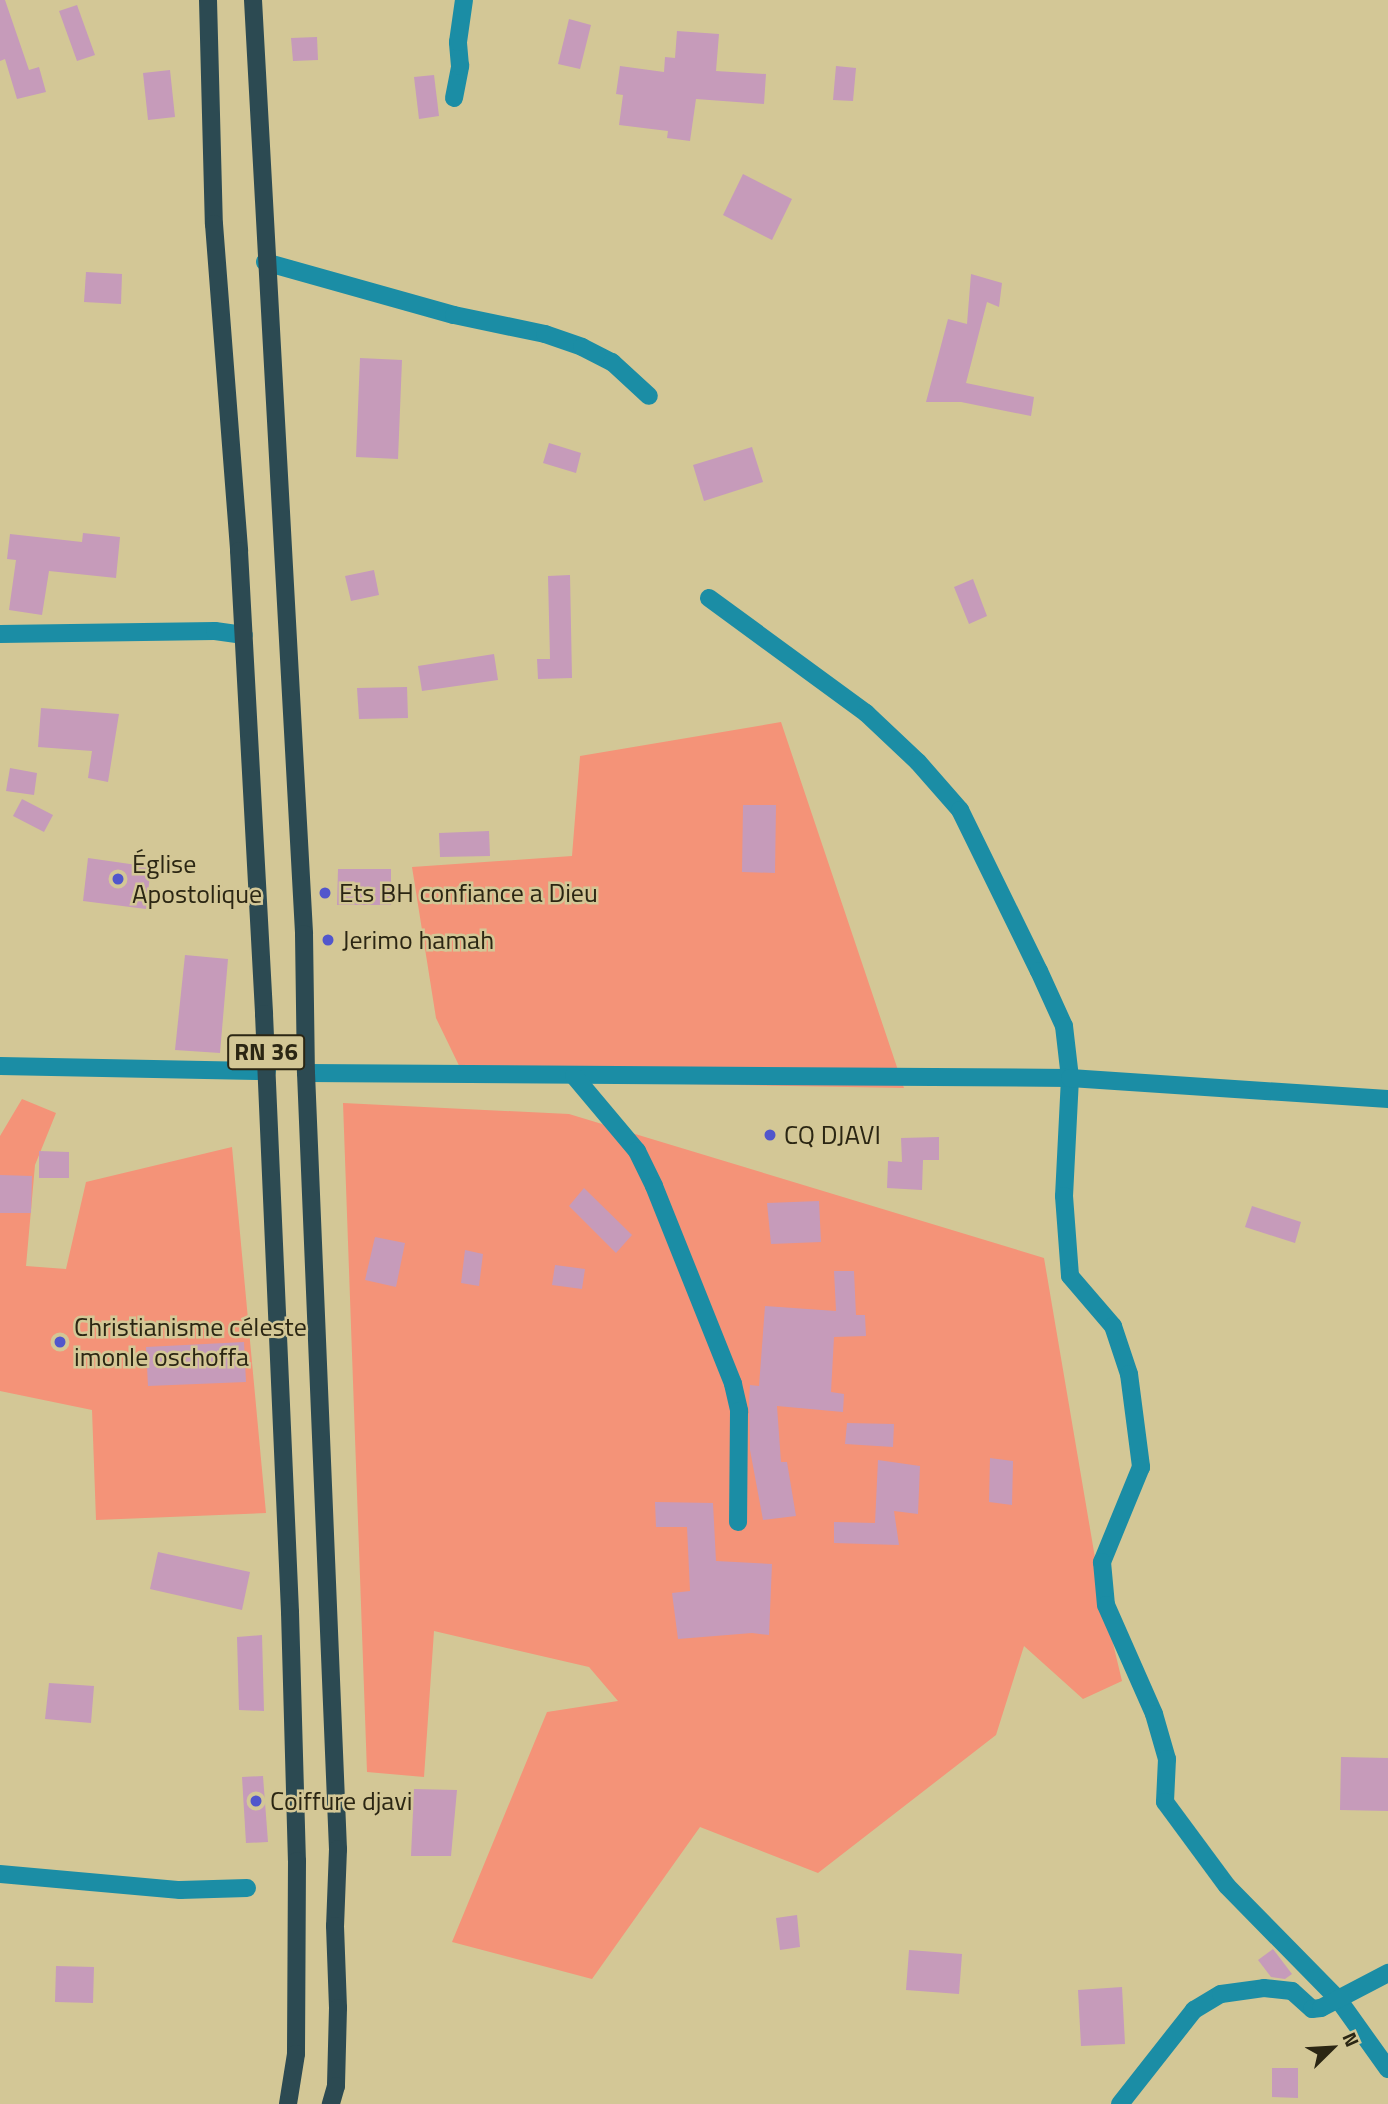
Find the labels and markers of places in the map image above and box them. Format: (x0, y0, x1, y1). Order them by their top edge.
place label: Église Apostolique (132, 848, 262, 910)
marker: Église Apostolique (110, 871, 126, 887)
place label: Ets BH confiance a Dieu (339, 877, 598, 909)
marker: Ets BH confiance a Dieu (317, 885, 333, 901)
place label: Jerimo hamah (342, 924, 494, 956)
marker: Jerimo hamah (320, 932, 336, 948)
place label: CQ DJAVI (784, 1119, 881, 1151)
marker: CQ DJAVI (762, 1127, 778, 1143)
place label: Christianisme céleste imonle oschoffa (74, 1311, 307, 1372)
marker: Christianisme céleste imonle oschoffa (52, 1334, 68, 1350)
place label: Coiffure djavi (270, 1785, 412, 1817)
marker: Coiffure djavi (248, 1793, 264, 1809)

